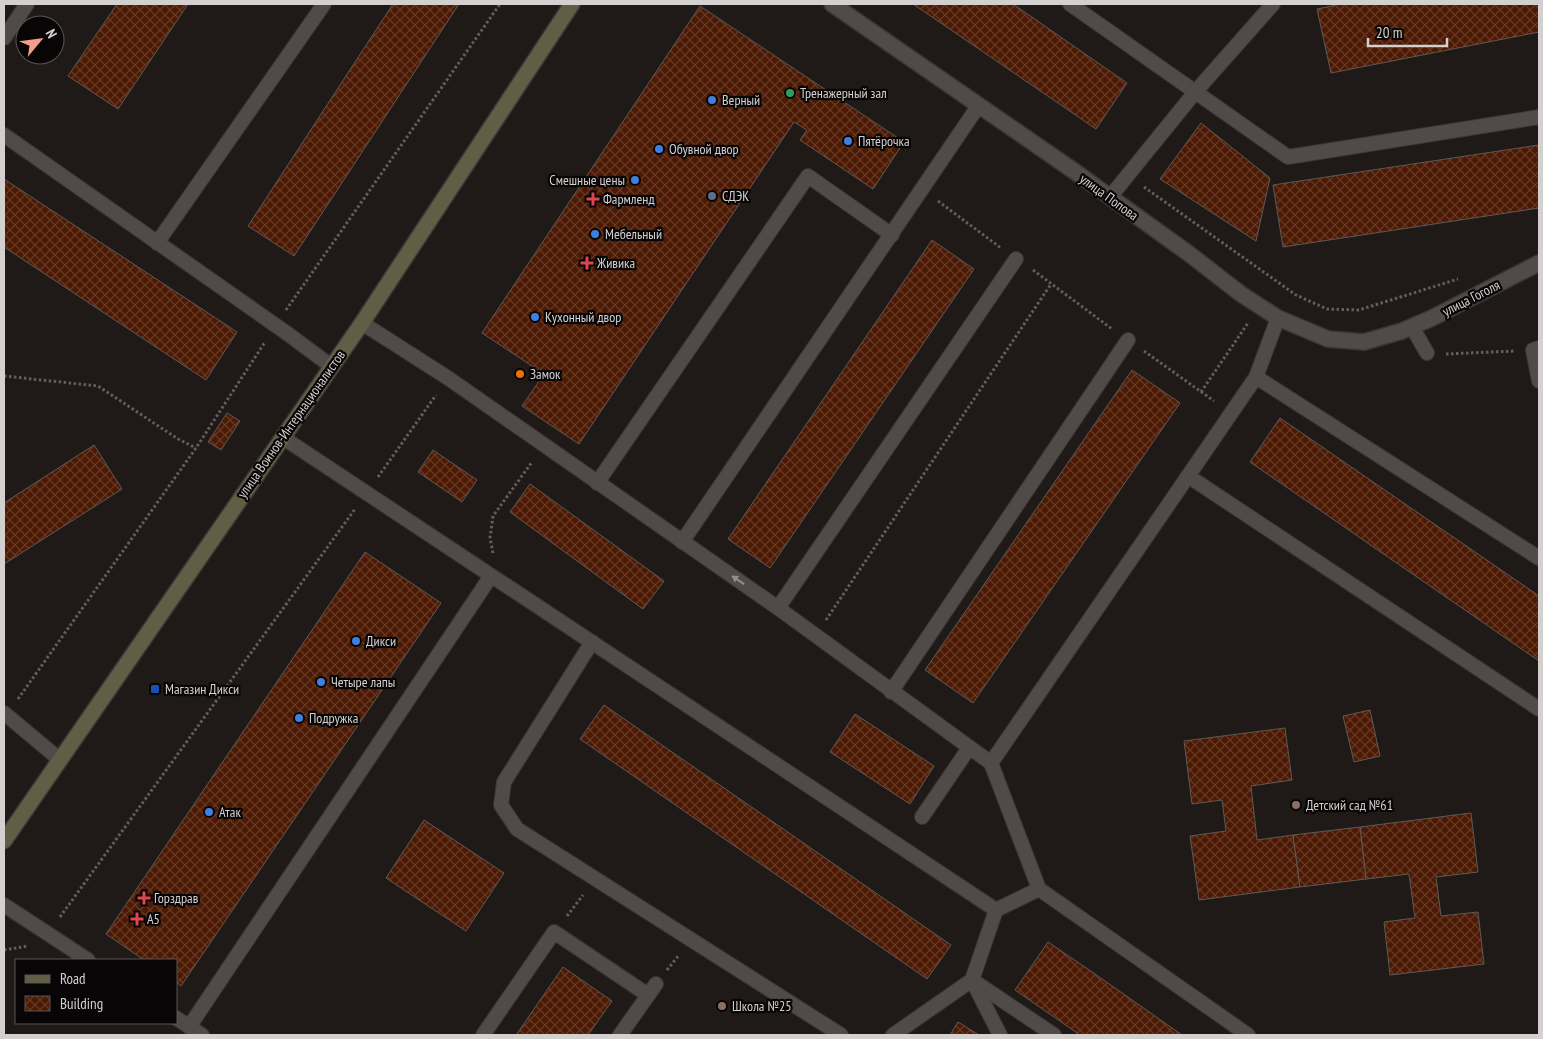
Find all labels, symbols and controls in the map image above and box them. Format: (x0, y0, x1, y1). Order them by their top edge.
north arrow (15, 15, 65, 65)
scale bar (1368, 15, 1447, 47)
text: 20 m (1376, 23, 1402, 42)
text: N (42, 26, 61, 41)
place label: Тренажерный зал (800, 84, 887, 102)
marker: Тренажерный зал (784, 87, 796, 99)
place label: Верный (722, 91, 760, 109)
marker: Верный (706, 94, 718, 106)
place label: Пятёрочка (858, 132, 910, 150)
marker: Пятёрочка (842, 135, 854, 147)
place label: Обувной двор (669, 140, 739, 158)
marker: Обувной двор (653, 143, 665, 155)
street label: улица Попова (1076, 170, 1142, 224)
place label: Смешные цены (549, 171, 625, 189)
marker: Смешные цены (629, 174, 641, 186)
place label: СДЭК (722, 187, 749, 205)
place label: Фармленд (603, 190, 655, 208)
marker: СДЭК (706, 190, 718, 202)
marker: Фармленд (587, 193, 599, 205)
place label: Мебельный (605, 225, 662, 243)
marker: Мебельный (589, 228, 601, 240)
place label: Живика (596, 254, 635, 272)
marker: Живика (581, 257, 593, 269)
street label: улица Гоголя (1439, 276, 1503, 320)
place label: Кухонный двор (545, 308, 621, 326)
marker: Кухонный двор (529, 311, 541, 323)
street label: улица Воинов-Интернационалистов (233, 346, 349, 501)
place label: Замок (530, 365, 561, 383)
marker: Замок (514, 368, 526, 380)
one-way arrow (731, 575, 744, 585)
place label: Дикси (366, 632, 396, 650)
marker: Дикси (350, 635, 362, 647)
place label: Четыре лапы (331, 673, 395, 691)
marker: Четыре лапы (315, 676, 327, 688)
place label: Магазин Дикси (165, 680, 239, 698)
marker: Магазин Дикси (149, 683, 161, 695)
place label: Подружка (309, 709, 358, 727)
marker: Подружка (293, 712, 305, 724)
place label: Детский сад №61 (1306, 796, 1393, 814)
marker: Детский сад №61 (1290, 799, 1302, 811)
place label: Атак (219, 803, 241, 821)
marker: Атак (203, 806, 215, 818)
place label: Горздрав (154, 889, 199, 907)
marker: Горздрав (138, 892, 150, 904)
place label: А5 (147, 910, 160, 928)
marker: А5 (131, 913, 143, 925)
legend (15, 959, 178, 1024)
text: Road (60, 969, 86, 988)
text: Building (60, 994, 103, 1013)
place label: Школа №25 (732, 997, 792, 1015)
marker: Школа №25 (716, 1000, 728, 1012)

